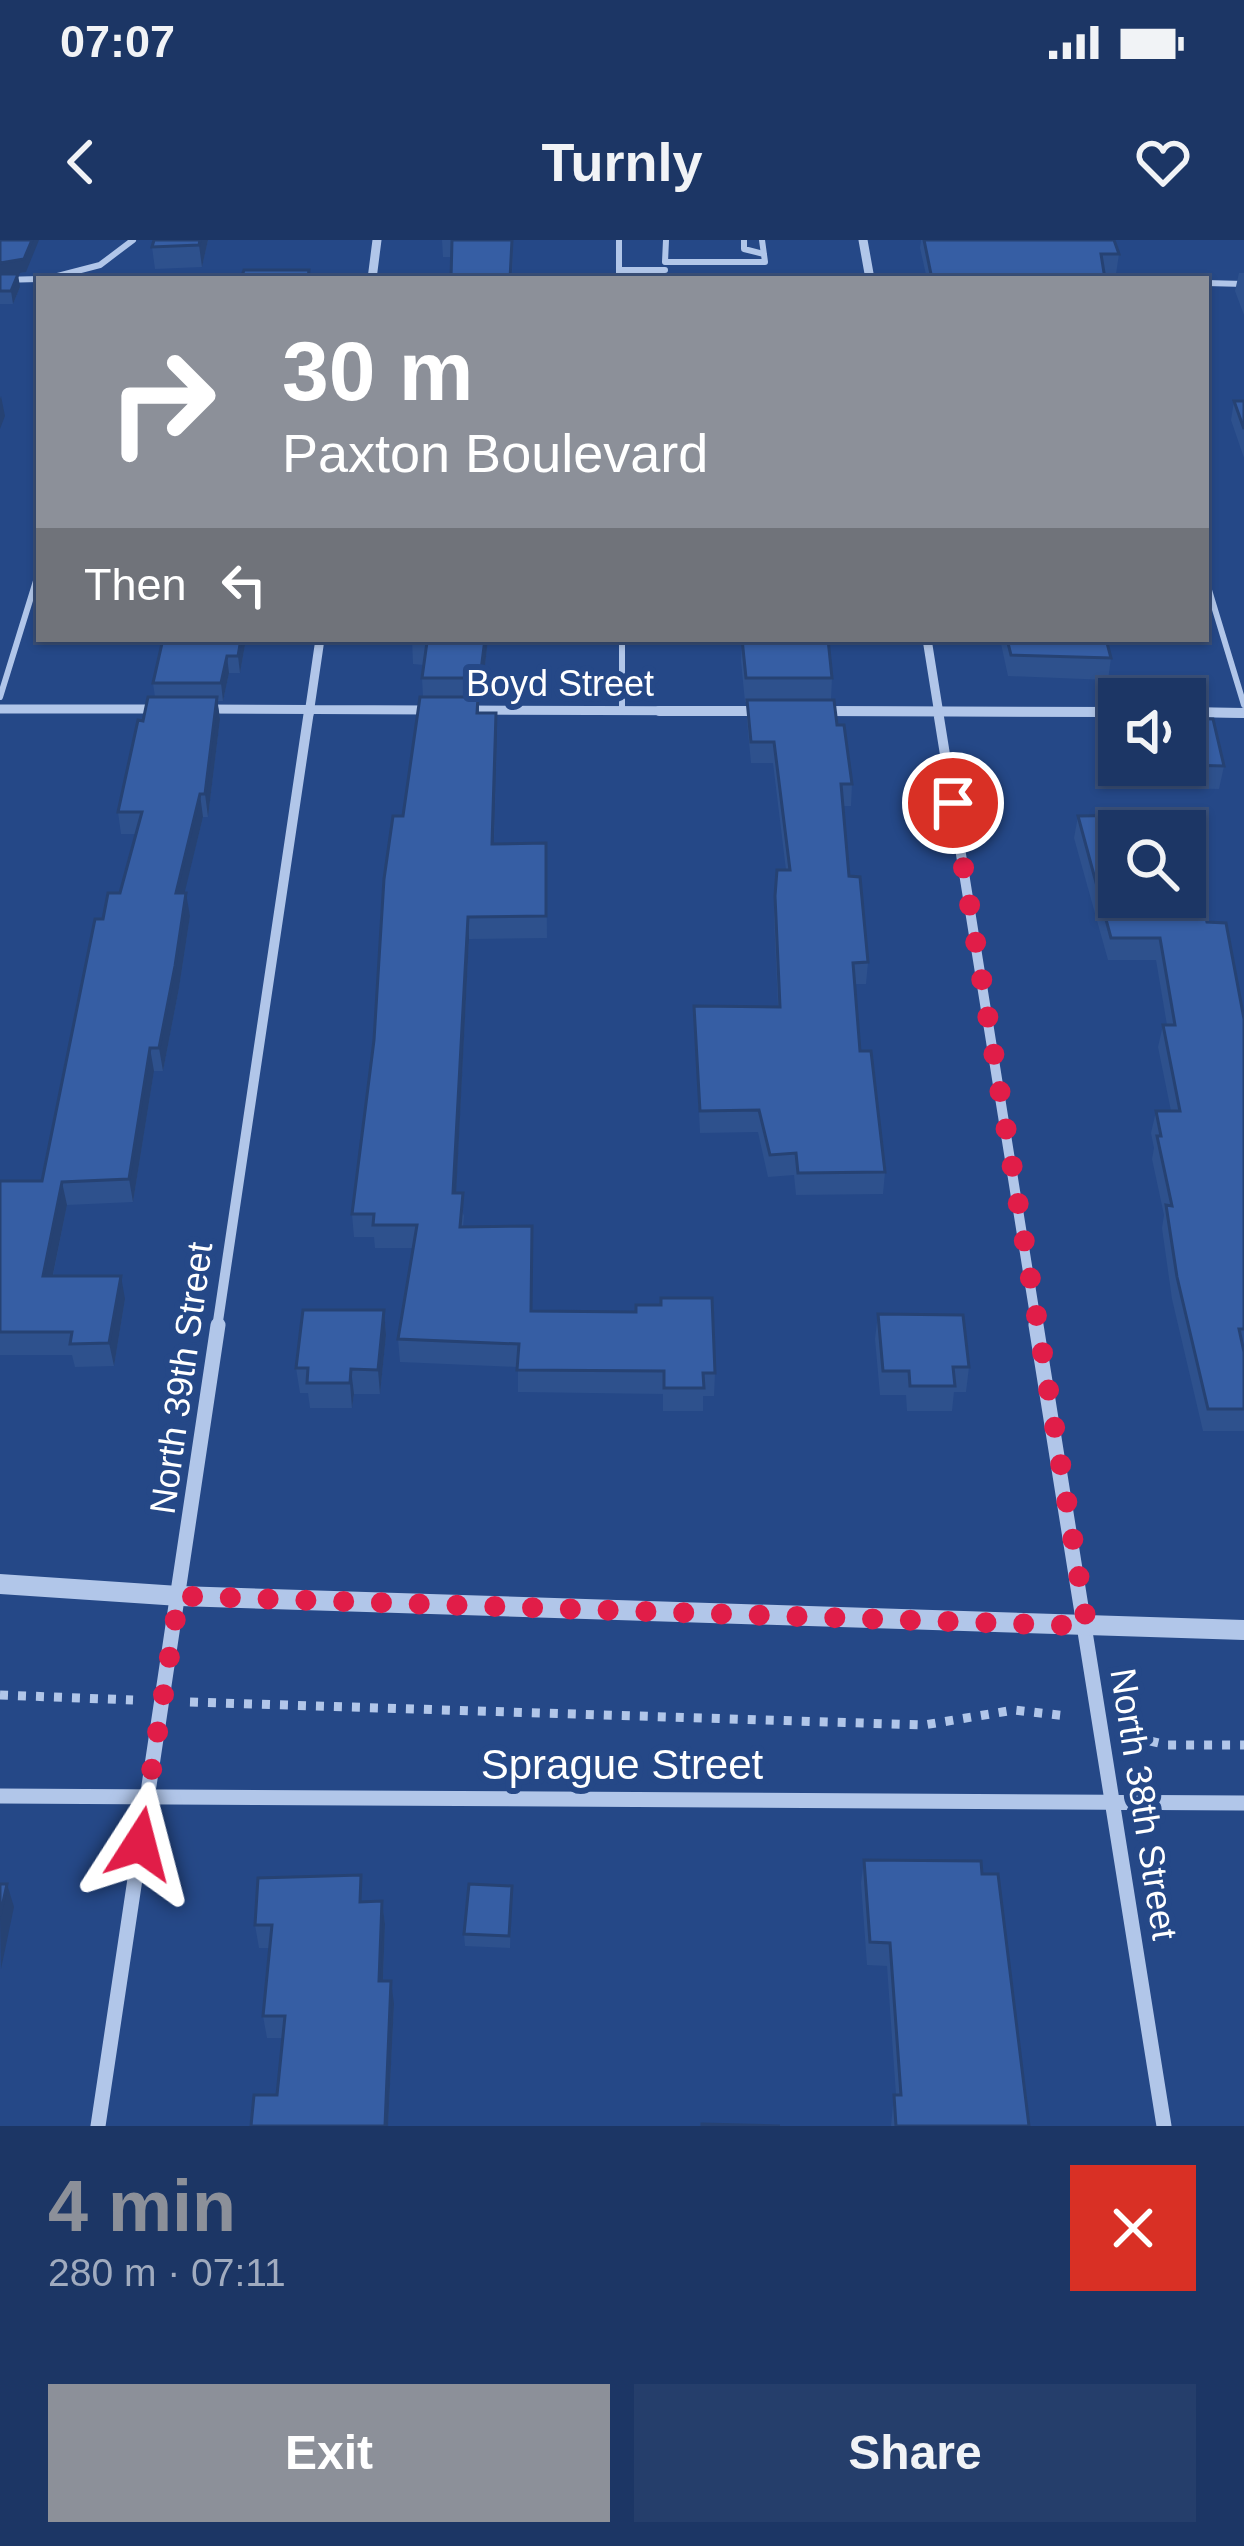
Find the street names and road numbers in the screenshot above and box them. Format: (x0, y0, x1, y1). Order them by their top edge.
street label: Boyd Street (466, 663, 654, 704)
street label: North 39th Street (142, 1239, 220, 1517)
street label: North 38th Street (1102, 1665, 1186, 1943)
street label: Sprague Street (481, 1741, 764, 1788)

